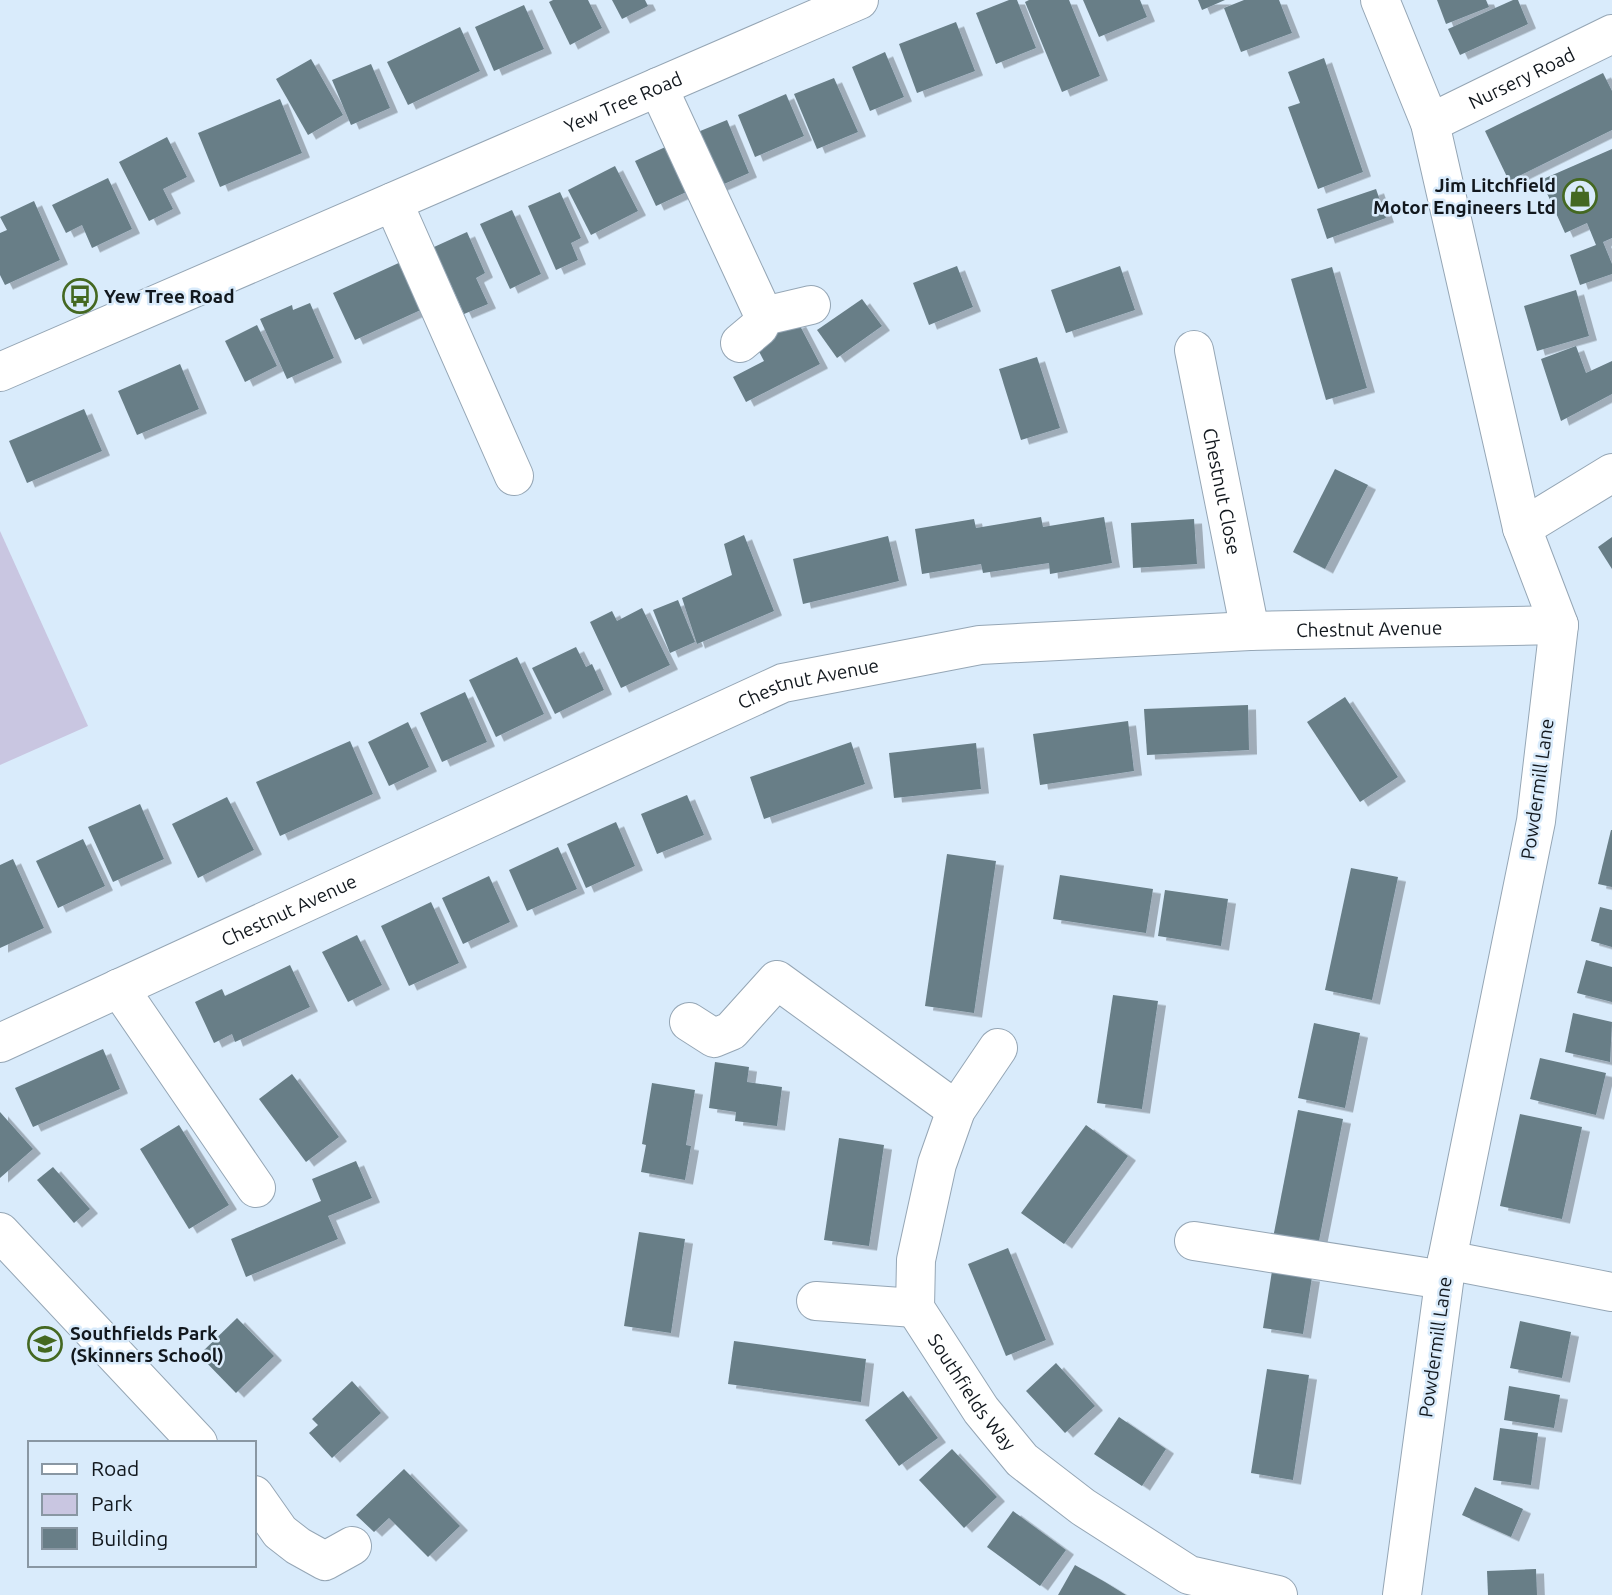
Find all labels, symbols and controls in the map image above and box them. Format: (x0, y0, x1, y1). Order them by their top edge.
street label: Nursery Road (1465, 43, 1578, 113)
street label: Yew Tree Road (561, 67, 685, 137)
place label: Jim Litchfield Motor Engineers Ltd (1373, 174, 1556, 218)
shop icon: Jim Litchfield Motor Engineers Ltd (1561, 177, 1599, 215)
bus stop icon: Yew Tree Road (61, 277, 99, 315)
place label: Yew Tree Road (104, 285, 235, 307)
street label: Chestnut Close (1199, 426, 1246, 557)
street label: Chestnut Avenue (1296, 616, 1443, 641)
street label: Chestnut Avenue (734, 654, 881, 713)
street label: Powdermill Lane (1516, 717, 1558, 861)
street label: Chestnut Avenue (218, 870, 360, 951)
street label: Powdermill Lane (1414, 1275, 1456, 1419)
place label: Southfields Park (Skinners School) (70, 1322, 224, 1366)
school or university icon: Southfields Park (Skinners School) (26, 1325, 64, 1363)
street label: Southfields Way (924, 1330, 1020, 1455)
legend (28, 1441, 256, 1567)
text: Road (91, 1456, 139, 1480)
text: Park (91, 1491, 133, 1515)
text: Building (91, 1526, 168, 1550)

